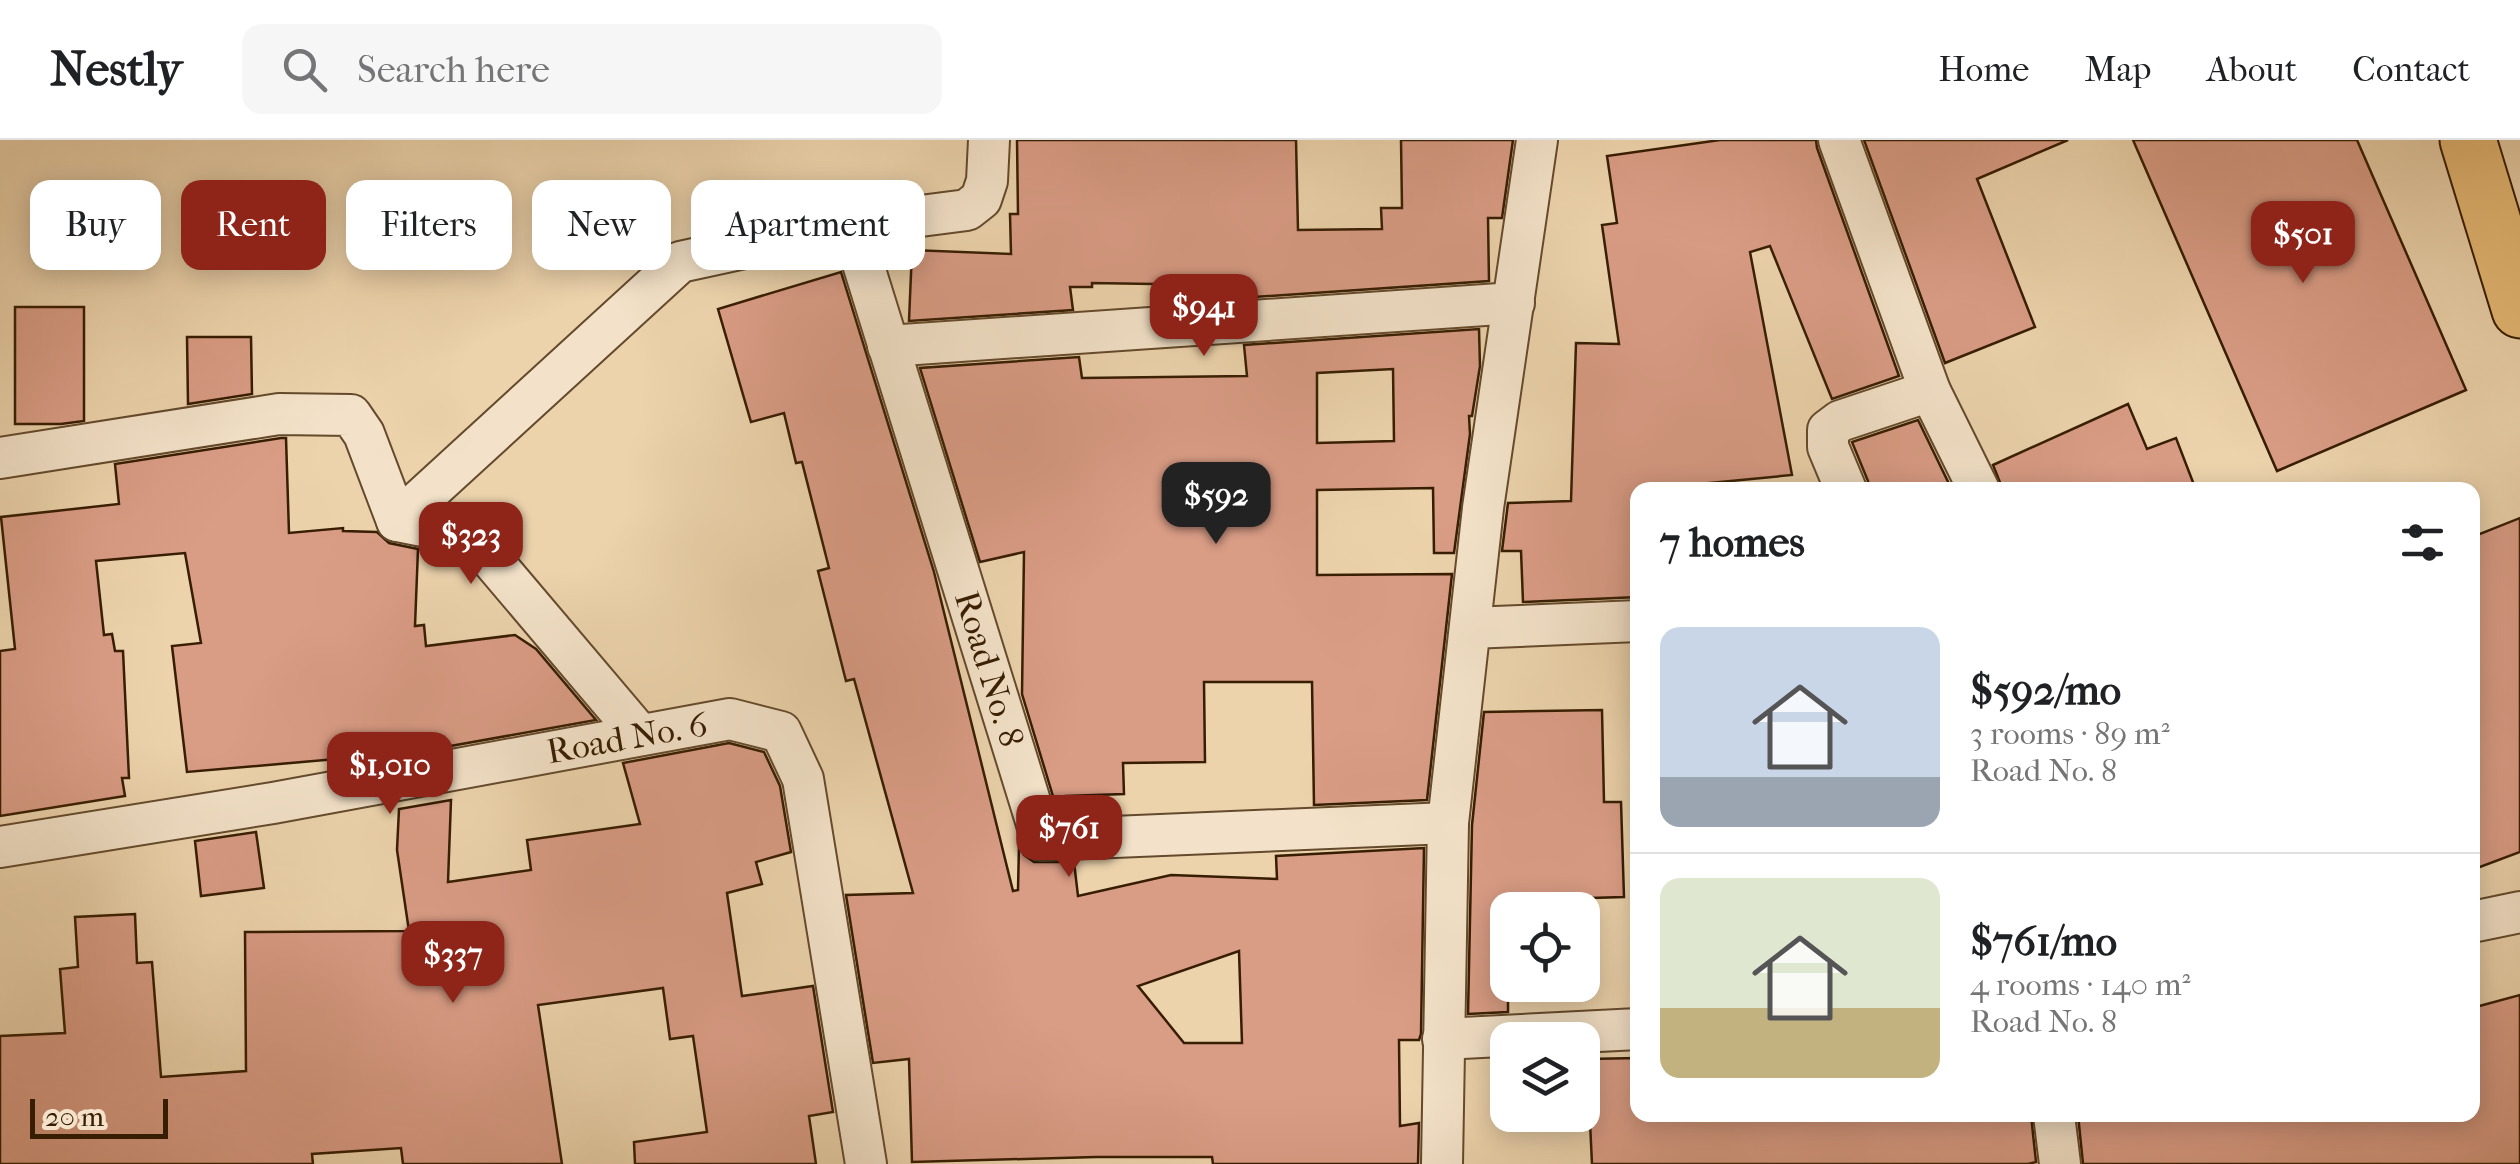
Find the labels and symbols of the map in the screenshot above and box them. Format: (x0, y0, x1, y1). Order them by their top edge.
pin: $501 (2244, 201, 2362, 286)
pin: $941 (1145, 274, 1263, 359)
pin: $592 (1157, 462, 1275, 547)
pin: $323 (412, 502, 530, 587)
street label: Road No. 8 (946, 586, 1032, 752)
street label: Road No. 6 (544, 704, 711, 772)
pin: $1,010 (309, 732, 471, 817)
pin: $761 (1010, 795, 1128, 880)
pin: $337 (394, 921, 512, 1006)
scale bar (30, 1094, 168, 1138)

